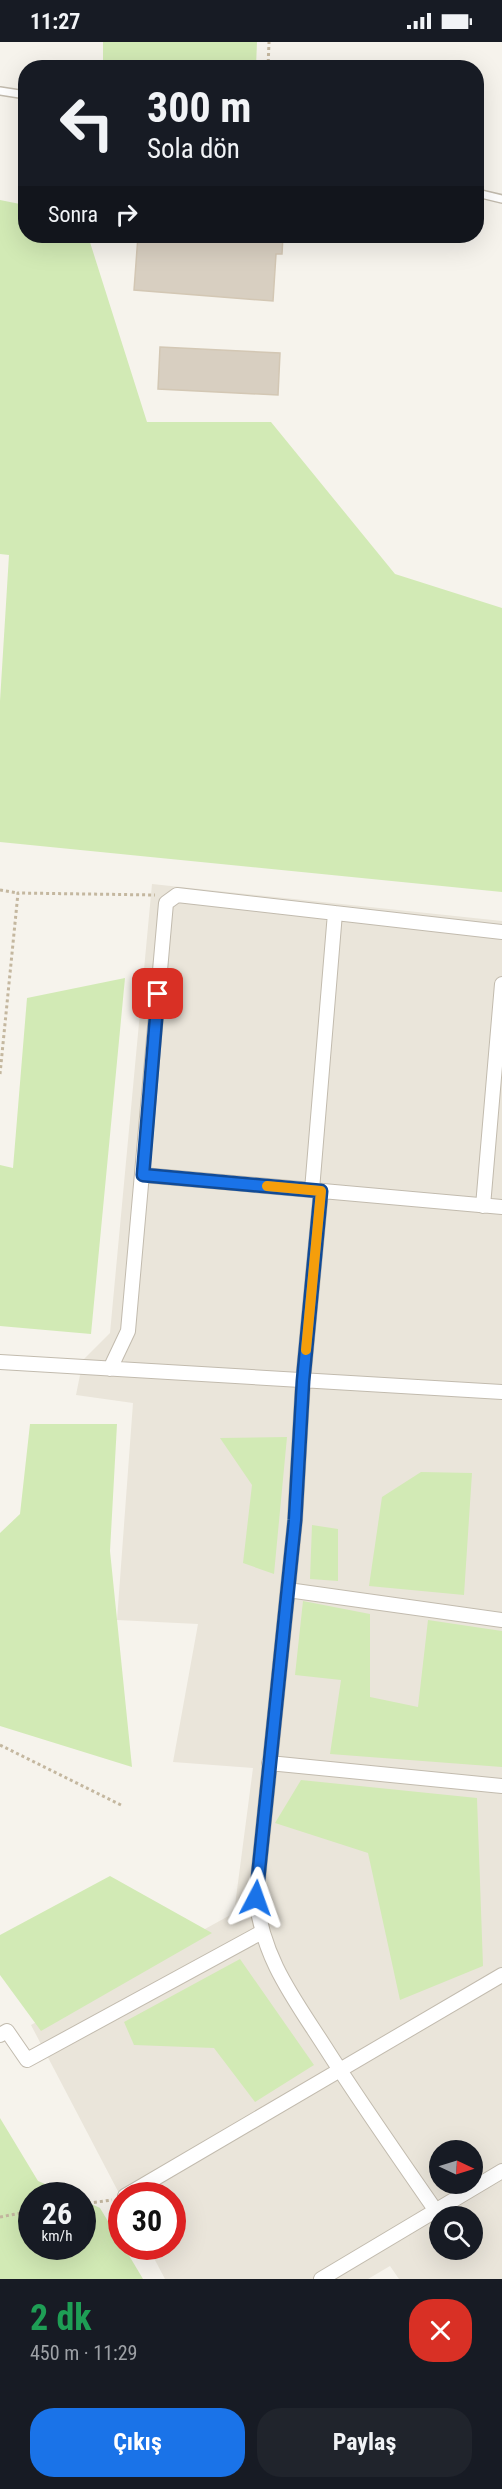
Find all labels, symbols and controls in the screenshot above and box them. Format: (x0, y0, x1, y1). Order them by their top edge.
text: 11:27 (30, 9, 81, 34)
text: 300 m (147, 83, 252, 132)
icon: left (48, 84, 126, 162)
text: Sola dön (147, 133, 240, 165)
icon: right (110, 198, 143, 231)
text: Sonra (48, 202, 98, 227)
pin (132, 968, 183, 1019)
icon: arrive (141, 977, 174, 1010)
position arrow (224, 1866, 288, 1930)
north arrow (429, 2140, 483, 2194)
map controls (429, 2140, 483, 2260)
speed limit sign: 30 (108, 2182, 186, 2260)
text: 26 (42, 2196, 72, 2231)
button: search (429, 2206, 483, 2260)
text: km/h (42, 2227, 72, 2245)
text: 2 dk (30, 2297, 92, 2339)
button: close (409, 2299, 472, 2362)
text: 450 m · 11:29 (30, 2341, 137, 2365)
button: Çıkış (30, 2408, 245, 2477)
button: Paylaş (257, 2408, 472, 2477)

